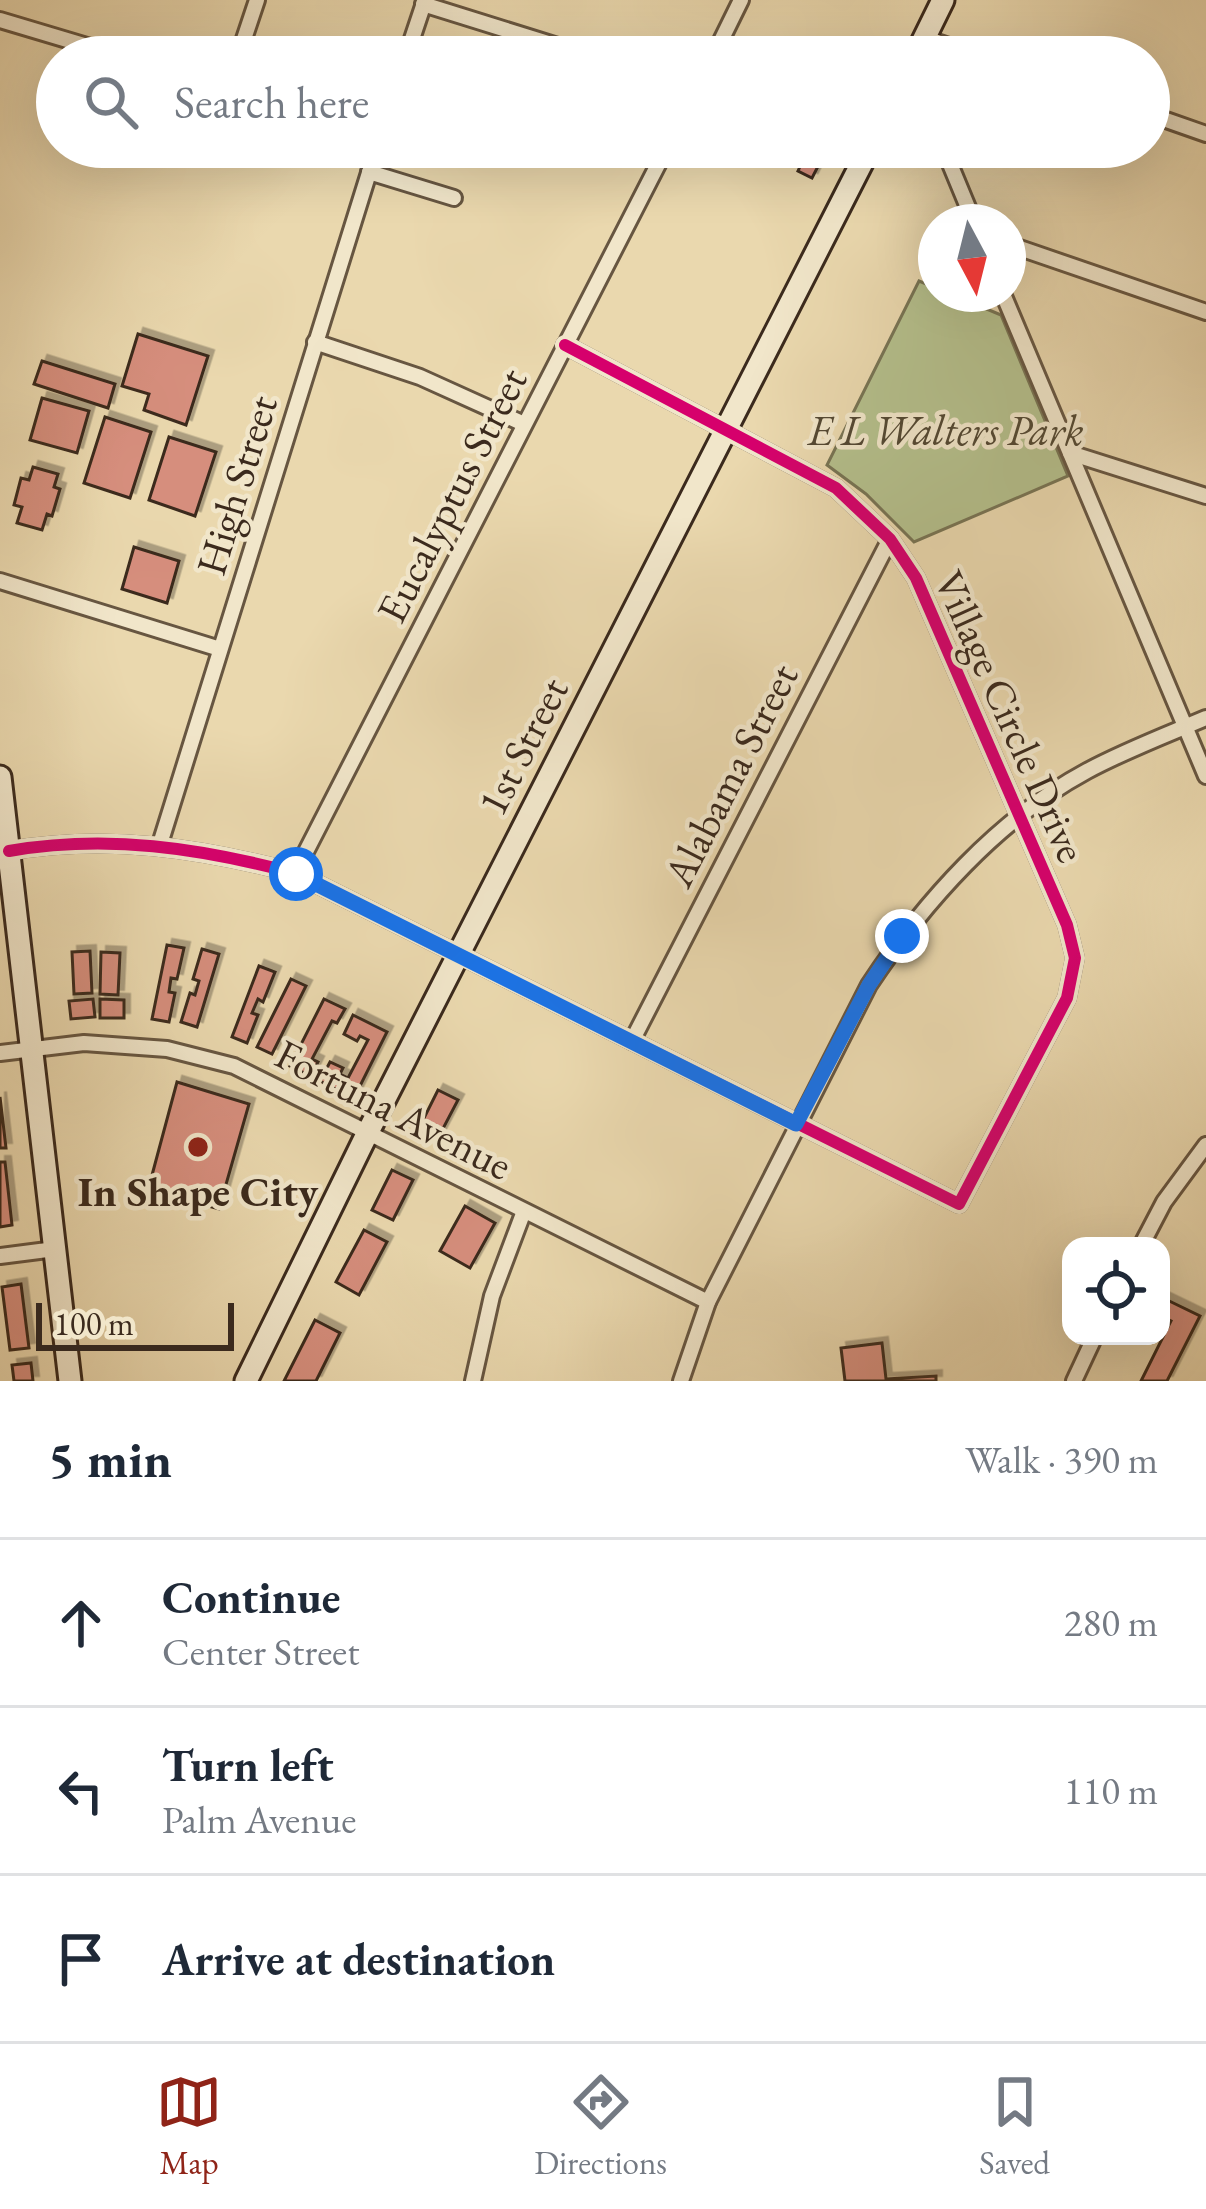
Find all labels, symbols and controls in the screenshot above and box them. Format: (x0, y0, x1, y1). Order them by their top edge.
search box (36, 36, 1170, 168)
icon: search (78, 69, 144, 135)
text: Search here (174, 73, 369, 131)
north arrow (918, 204, 1026, 312)
street label: Eucalyptus Street (364, 358, 539, 632)
street label: High Street (183, 389, 290, 582)
park label: E L Walters Park (806, 403, 1084, 458)
street label: Village Circle Drive (922, 562, 1099, 871)
street label: Alabama Street (650, 654, 810, 897)
street label: 1st Street (464, 668, 580, 824)
route start (269, 847, 323, 901)
route end (875, 909, 929, 963)
street label: Fortuna Avenue (266, 1026, 521, 1193)
marker: In Shape City (185, 1134, 211, 1160)
place label: In Shape City (78, 1164, 319, 1219)
map controls (1062, 1237, 1170, 1345)
button: locate (1062, 1237, 1170, 1345)
scale bar (36, 1297, 234, 1350)
text: 100 m (54, 1302, 134, 1345)
text: 5 min (48, 1426, 172, 1492)
text: Walk · 390 m (965, 1434, 1158, 1485)
text: Continue (162, 1568, 340, 1626)
icon: ahead (48, 1590, 114, 1656)
text: 280 m (1064, 1597, 1158, 1648)
text: Center Street (162, 1626, 359, 1677)
text: Turn left (162, 1736, 334, 1794)
icon: left (48, 1758, 114, 1824)
text: 110 m (1064, 1765, 1158, 1816)
text: Palm Avenue (162, 1794, 357, 1845)
icon: arrive (48, 1926, 114, 1992)
text: Arrive at destination (162, 1930, 555, 1988)
tab: Map (156, 2069, 222, 2184)
tab: Directions (534, 2069, 667, 2184)
tab: Saved (979, 2069, 1050, 2184)

